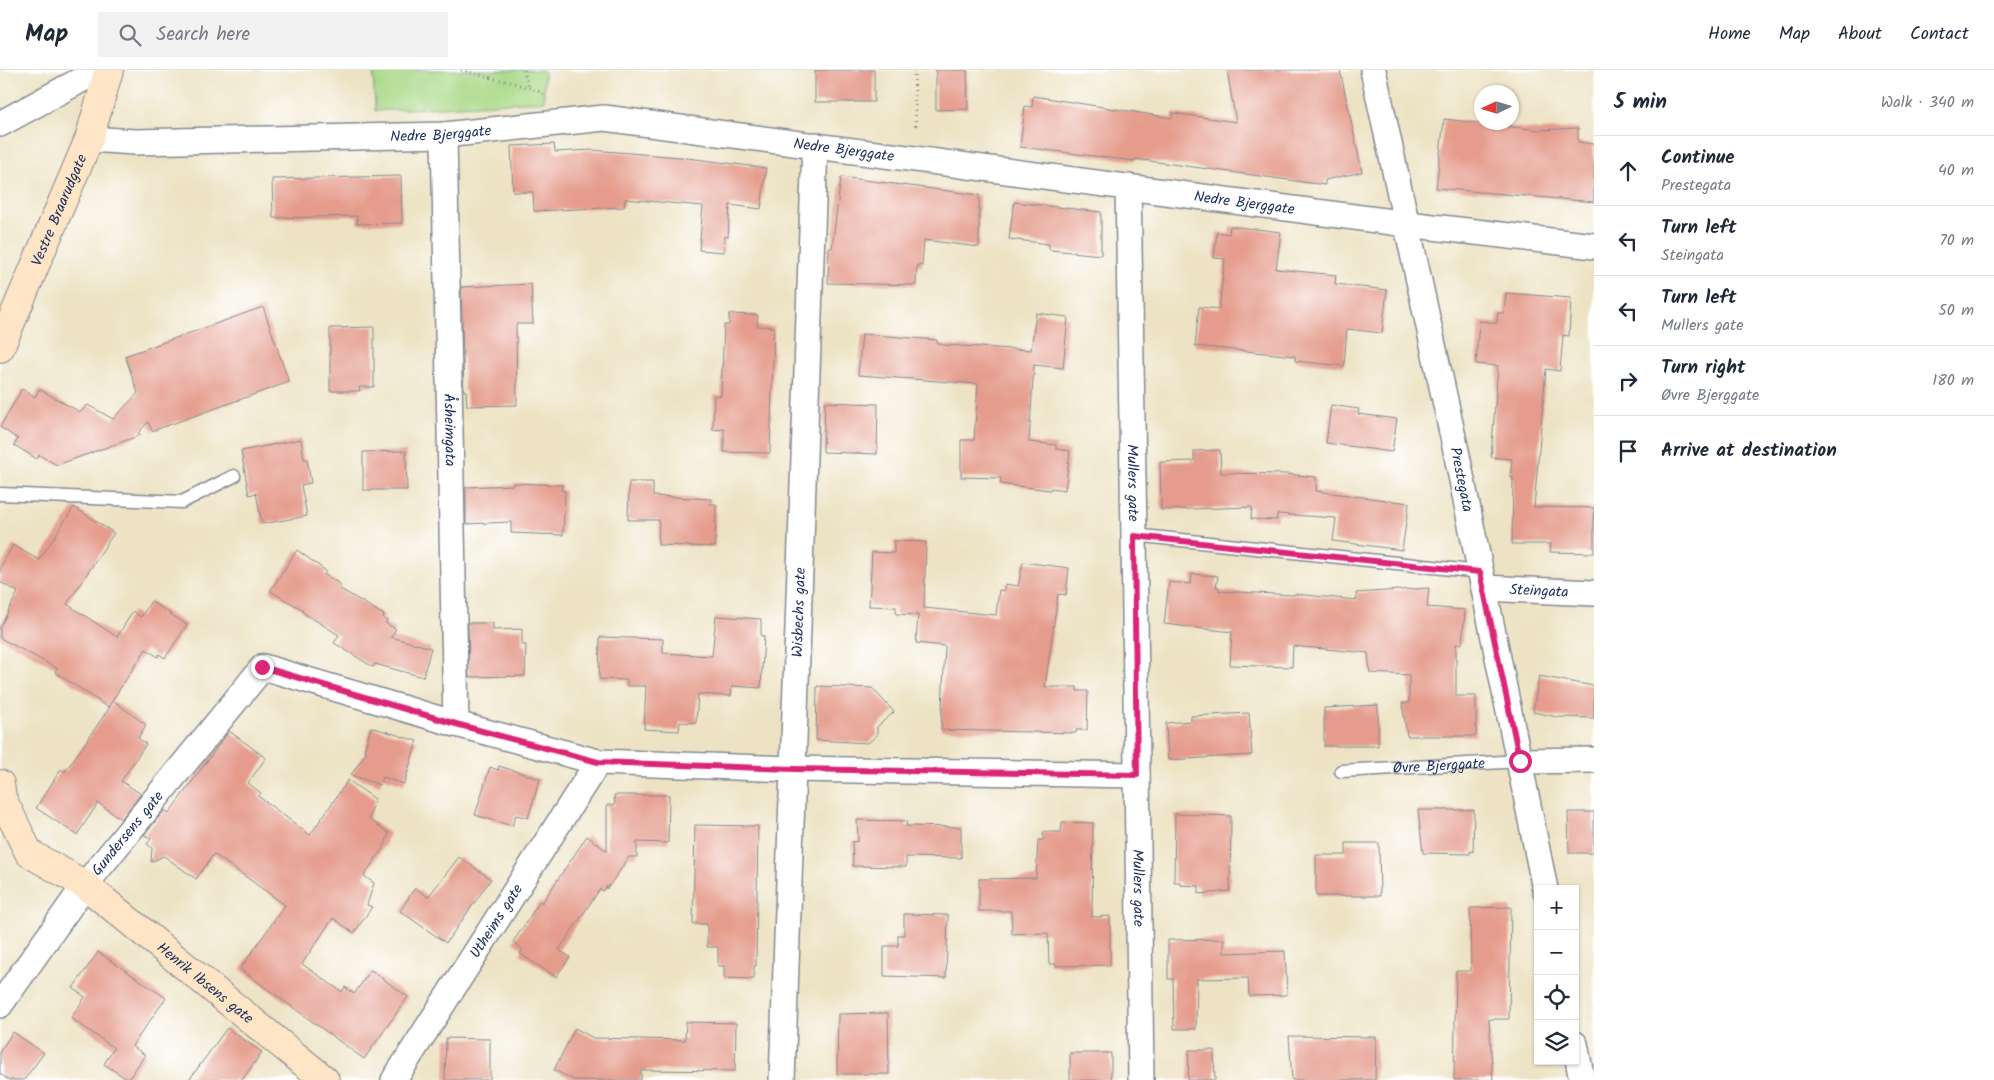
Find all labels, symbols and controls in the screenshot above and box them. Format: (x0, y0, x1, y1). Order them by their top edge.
search box (98, 12, 448, 57)
text: Map (25, 15, 68, 54)
text: Search here (156, 20, 250, 50)
text: Home (1708, 20, 1751, 49)
text: Map (1779, 20, 1810, 49)
text: About (1838, 20, 1882, 49)
text: Contact (1910, 20, 1969, 49)
icon: search (116, 21, 144, 49)
north arrow (1474, 85, 1519, 130)
text: 5 min (1614, 86, 1667, 119)
text: Walk · 340 m (1881, 90, 1974, 115)
street label: Nedre Bjerggate (390, 119, 493, 149)
street label: Nedre Bjerggate (792, 132, 896, 169)
text: Continue (1661, 143, 1734, 173)
street label: Vestre Braarudgate (25, 150, 94, 270)
icon: ahead (1614, 157, 1642, 185)
text: 40 m (1938, 158, 1974, 183)
text: Prestegata (1661, 173, 1731, 198)
street label: Nedre Bjerggate (1193, 185, 1296, 222)
text: Turn left (1661, 213, 1736, 243)
icon: left (1614, 227, 1642, 255)
text: 70 m (1939, 228, 1974, 253)
text: Steingata (1661, 243, 1724, 268)
text: Turn left (1661, 283, 1736, 313)
icon: left (1614, 297, 1642, 325)
text: 50 m (1938, 298, 1974, 323)
text: Mullers gate (1661, 313, 1743, 338)
text: Turn right (1661, 353, 1746, 383)
icon: right (1614, 367, 1642, 395)
text: 180 m (1932, 368, 1974, 393)
text: Øvre Bjerggate (1661, 383, 1759, 408)
street label: Åsheimgata (436, 393, 462, 467)
text: Arrive at destination (1661, 436, 1837, 466)
icon: arrive (1614, 437, 1642, 465)
street label: Mullers gate (1119, 444, 1145, 522)
street label: Prestegata (1443, 445, 1479, 514)
street label: Wisbechs gate (786, 567, 813, 658)
street label: Steingata (1509, 578, 1569, 605)
route end (251, 656, 274, 679)
route start (1509, 750, 1532, 773)
street label: Øvre Bjerggate (1392, 752, 1486, 781)
street label: Gundersens gate (86, 786, 170, 882)
street label: Mullers gate (1125, 849, 1150, 927)
street label: Utheims gate (464, 879, 530, 963)
map controls (1534, 885, 1579, 1065)
button: + (1534, 885, 1579, 930)
button: − (1534, 930, 1579, 975)
street label: Henrik Ibsens gate (151, 937, 259, 1031)
button: locate (1534, 975, 1579, 1020)
button: layers (1534, 1020, 1579, 1065)

